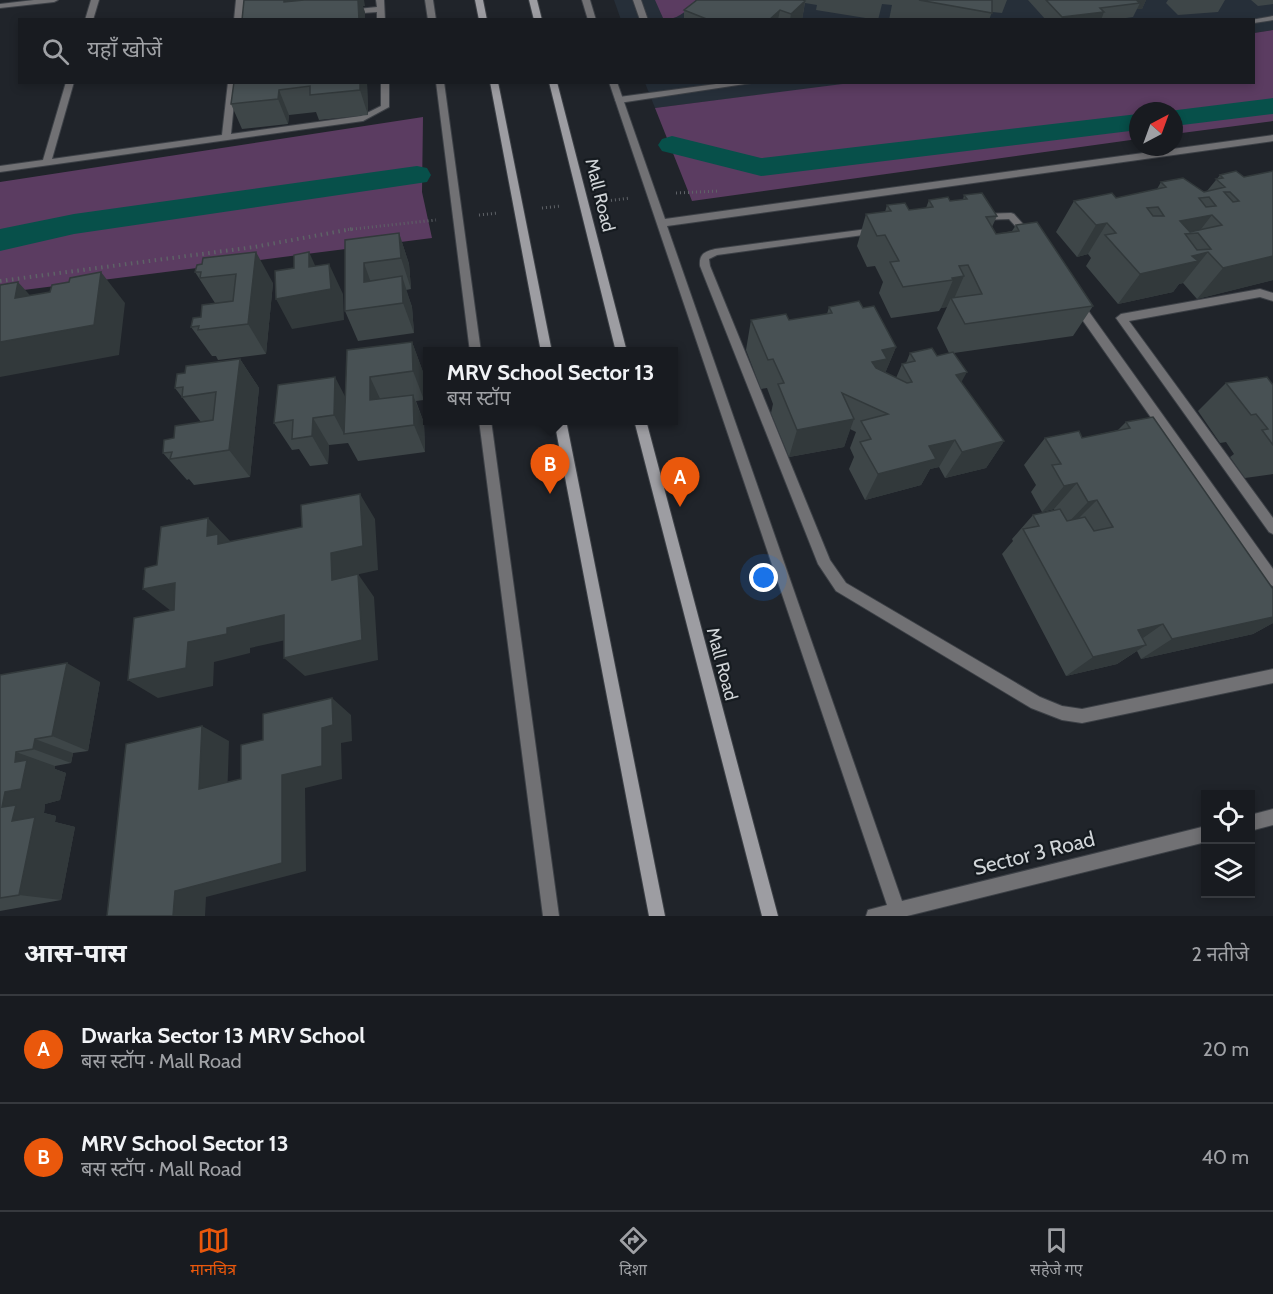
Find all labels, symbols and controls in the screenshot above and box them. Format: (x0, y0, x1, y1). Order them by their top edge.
search box (18, 18, 1255, 84)
icon: search (39, 35, 72, 68)
text: यहाँ खोजें (87, 36, 162, 63)
north arrow (1129, 102, 1183, 156)
street label: Mall Road (580, 156, 620, 234)
popup (423, 347, 678, 425)
text: MRV School Sector 13 (447, 359, 654, 386)
text: बस स्टॉप (447, 386, 511, 410)
pin: B (530, 444, 570, 494)
pin: A (660, 458, 700, 507)
your location (749, 563, 778, 592)
street label: Mall Road (702, 625, 742, 703)
map controls (1201, 790, 1255, 898)
button: locate (1201, 790, 1255, 844)
street label: Sector 3 Road (971, 826, 1097, 880)
button: layers (1201, 844, 1255, 898)
text: आस-पास (24, 937, 127, 969)
text: 2 नतीजे (1192, 942, 1249, 966)
text: Dwarka Sector 13 MRV School (81, 1022, 365, 1049)
text: A (37, 1037, 50, 1061)
text: 20 m (1203, 1037, 1249, 1061)
text: बस स्टॉप · Mall Road (81, 1049, 242, 1073)
text: MRV School Sector 13 (81, 1130, 289, 1157)
text: B (37, 1145, 50, 1169)
text: 40 m (1201, 1145, 1249, 1169)
text: बस स्टॉप · Mall Road (81, 1157, 242, 1181)
tab: मानचित्र (190, 1224, 236, 1282)
tab: दिशा (617, 1224, 650, 1282)
tab: सहेजे गए (1030, 1224, 1083, 1282)

